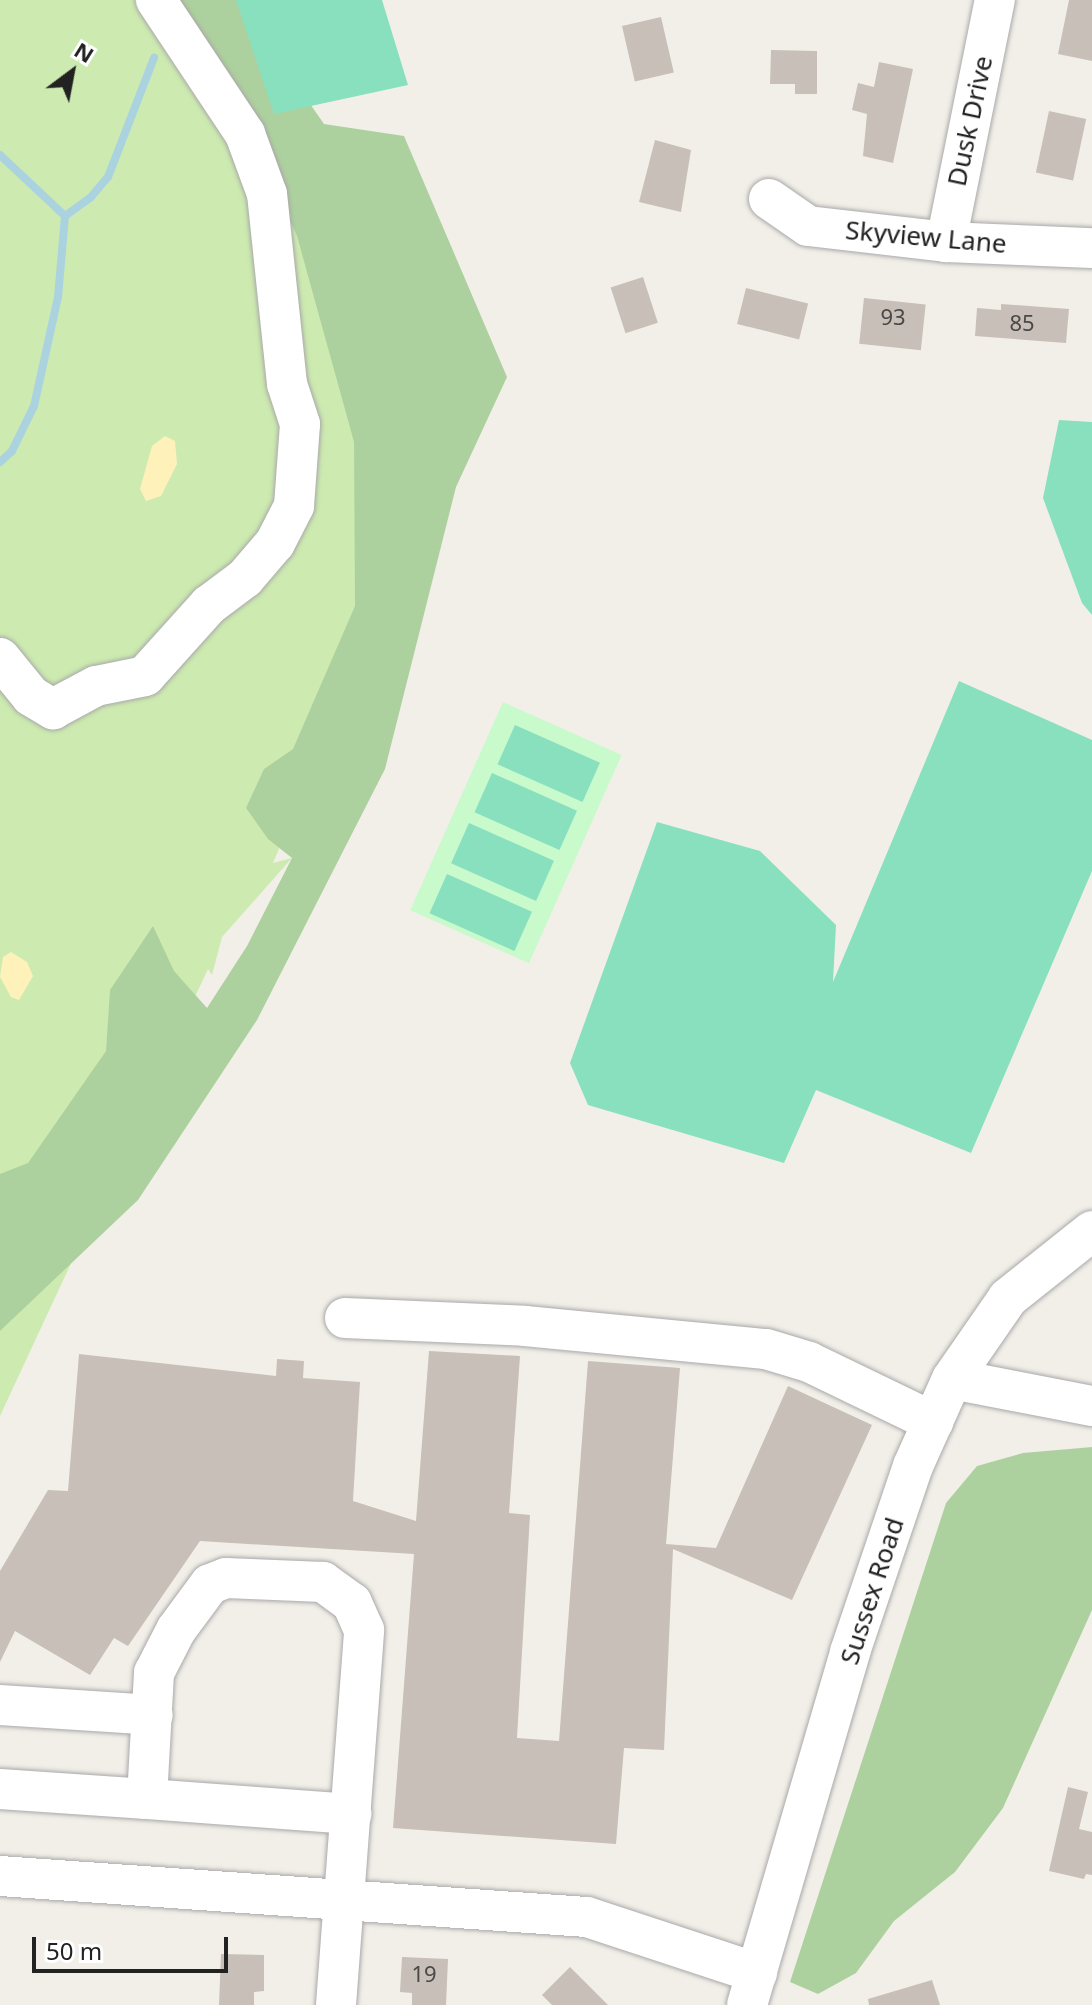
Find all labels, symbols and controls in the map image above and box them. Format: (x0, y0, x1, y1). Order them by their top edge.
north arrow (32, 32, 112, 112)
text: N (69, 34, 100, 69)
street label: Dusk Drive (941, 53, 999, 189)
street label: Skyview Lane (844, 214, 1008, 260)
house number: 93 (880, 304, 906, 330)
house number: 85 (1009, 310, 1035, 336)
street label: Sussex Road (834, 1514, 910, 1668)
scale bar (36, 1921, 232, 1971)
text: 50 m (46, 1934, 102, 1967)
house number: 19 (411, 1961, 437, 1987)

